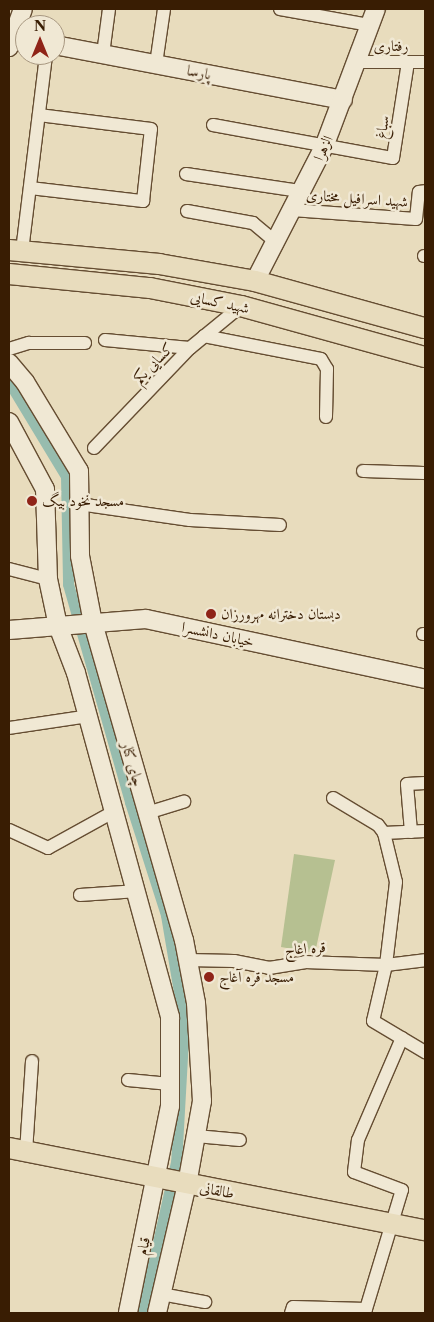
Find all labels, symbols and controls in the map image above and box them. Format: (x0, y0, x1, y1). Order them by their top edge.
north arrow (15, 15, 65, 65)
text: N (34, 17, 46, 35)
street label: رفتاری (374, 37, 408, 55)
street label: پارسا (185, 61, 213, 83)
street label: سباغ (371, 114, 393, 140)
street label: الزهرا (309, 132, 337, 164)
street label: شهید اسرافیل مختاری (305, 185, 409, 211)
street label: شهید کسایی (189, 287, 251, 317)
street label: کسایی یکم (129, 339, 177, 387)
place label: مسجد نخود‌ بیگ (42, 492, 124, 510)
marker: مسجد نخود‌ بیگ (26, 495, 38, 507)
place label: دبستان دخترانه مهرورزان (221, 605, 341, 623)
marker: دبستان دخترانه مهرورزان (205, 608, 217, 620)
street label: خیابان دانشسرا (180, 618, 256, 650)
street label: چای کنار (118, 739, 148, 789)
street label: قره اغاج (284, 938, 326, 958)
place label: مسجد قره آغاج (219, 968, 294, 986)
marker: مسجد قره آغاج (203, 971, 215, 983)
street label: طالقانی (198, 1178, 236, 1202)
street label: قیام (132, 1235, 154, 1257)

